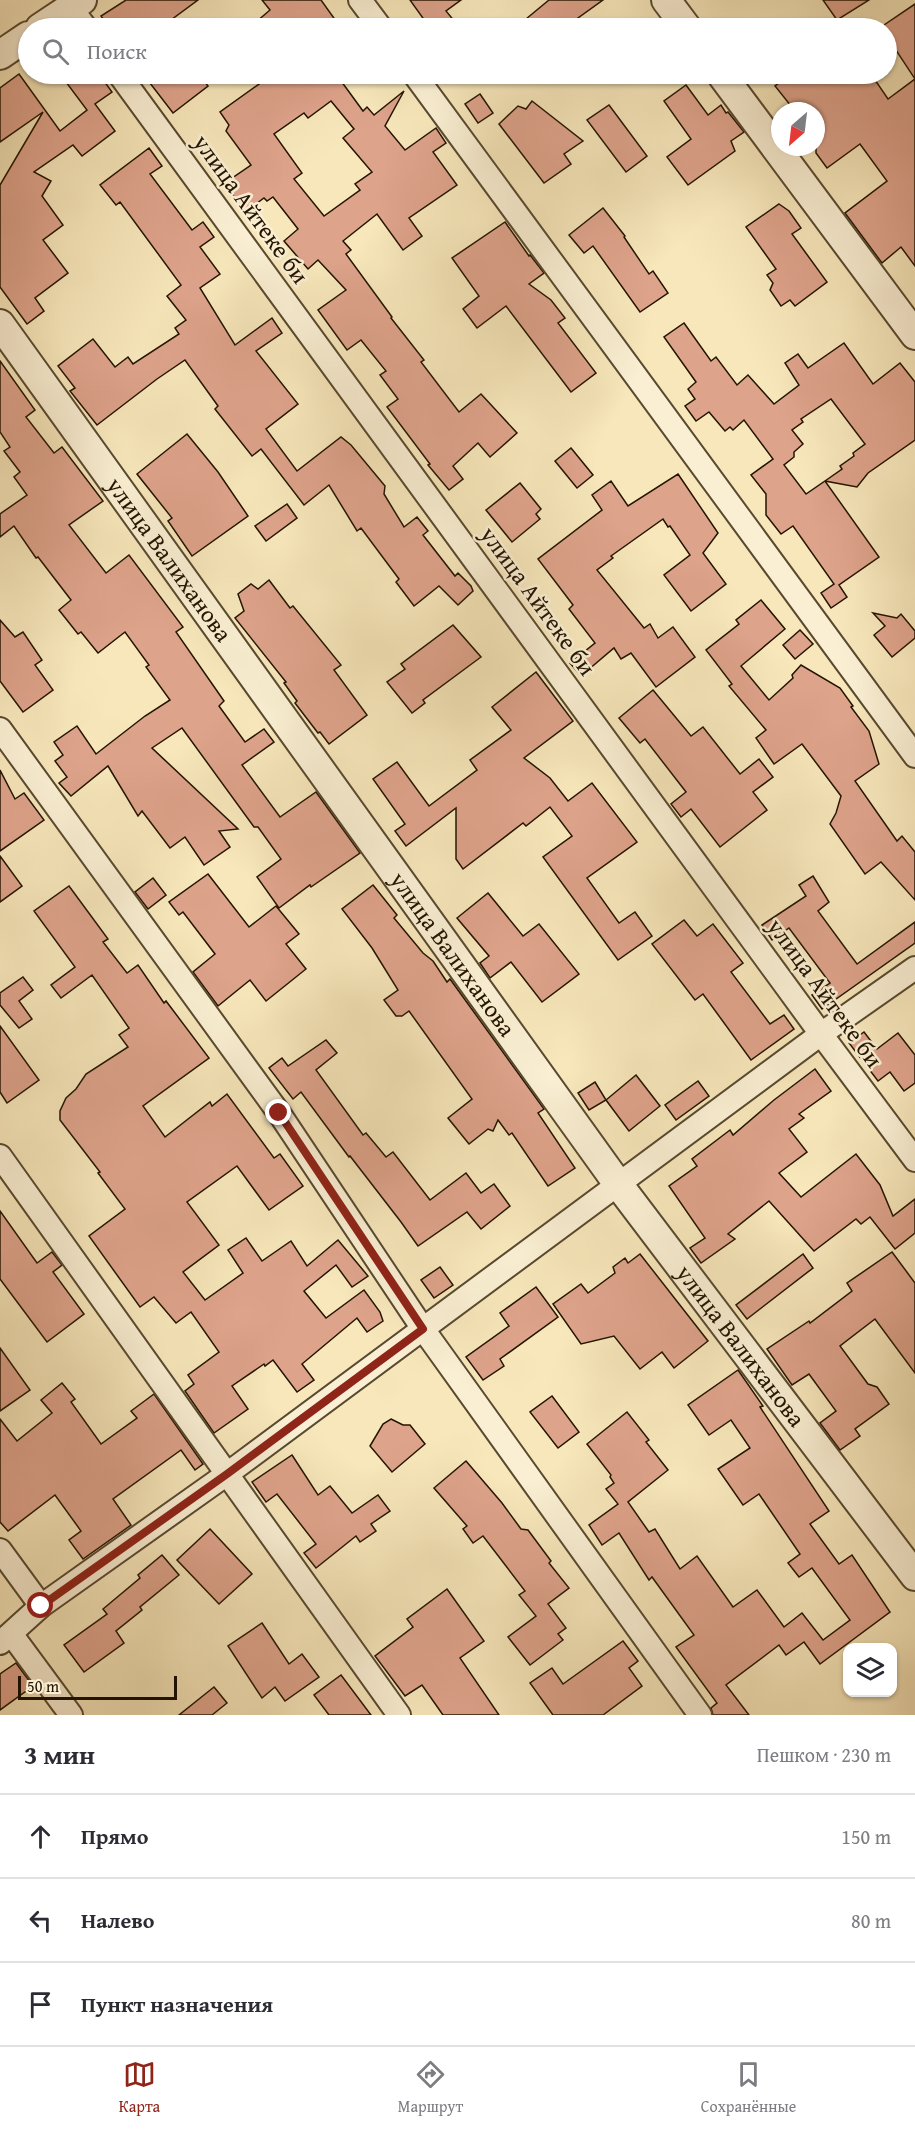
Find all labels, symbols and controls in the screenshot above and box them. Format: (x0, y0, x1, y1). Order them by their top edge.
search box (18, 18, 897, 84)
icon: search (39, 35, 72, 68)
text: Поиск (87, 35, 147, 67)
north arrow (771, 102, 825, 156)
street label: улица Айтеке би (185, 126, 318, 291)
street label: улица Валиханова (98, 469, 241, 649)
street label: улица Айтеке би (472, 518, 605, 683)
street label: улица Валиханова (381, 863, 525, 1044)
street label: улица Айтеке би (759, 910, 892, 1075)
route end (265, 1099, 291, 1125)
street label: улица Валиханова (667, 1256, 814, 1434)
route start (27, 1592, 53, 1618)
map controls (843, 1643, 897, 1697)
button: layers (843, 1643, 897, 1697)
scale bar (18, 1673, 177, 1700)
text: 50 m (27, 1674, 59, 1698)
text: 3 мин (24, 1735, 95, 1774)
text: Пешком · 230 m (757, 1740, 891, 1769)
icon: ahead (24, 1820, 57, 1853)
text: Прямо (81, 1820, 148, 1852)
text: 150 m (841, 1822, 891, 1851)
icon: left (24, 1904, 57, 1937)
text: Налево (81, 1904, 154, 1936)
text: 80 m (851, 1906, 891, 1935)
icon: arrive (24, 1988, 57, 2021)
text: Пункт назначения (81, 1988, 273, 2020)
tab: Карта (119, 2058, 160, 2118)
tab: Маршрут (398, 2058, 463, 2118)
tab: Сохранённые (701, 2058, 796, 2118)

